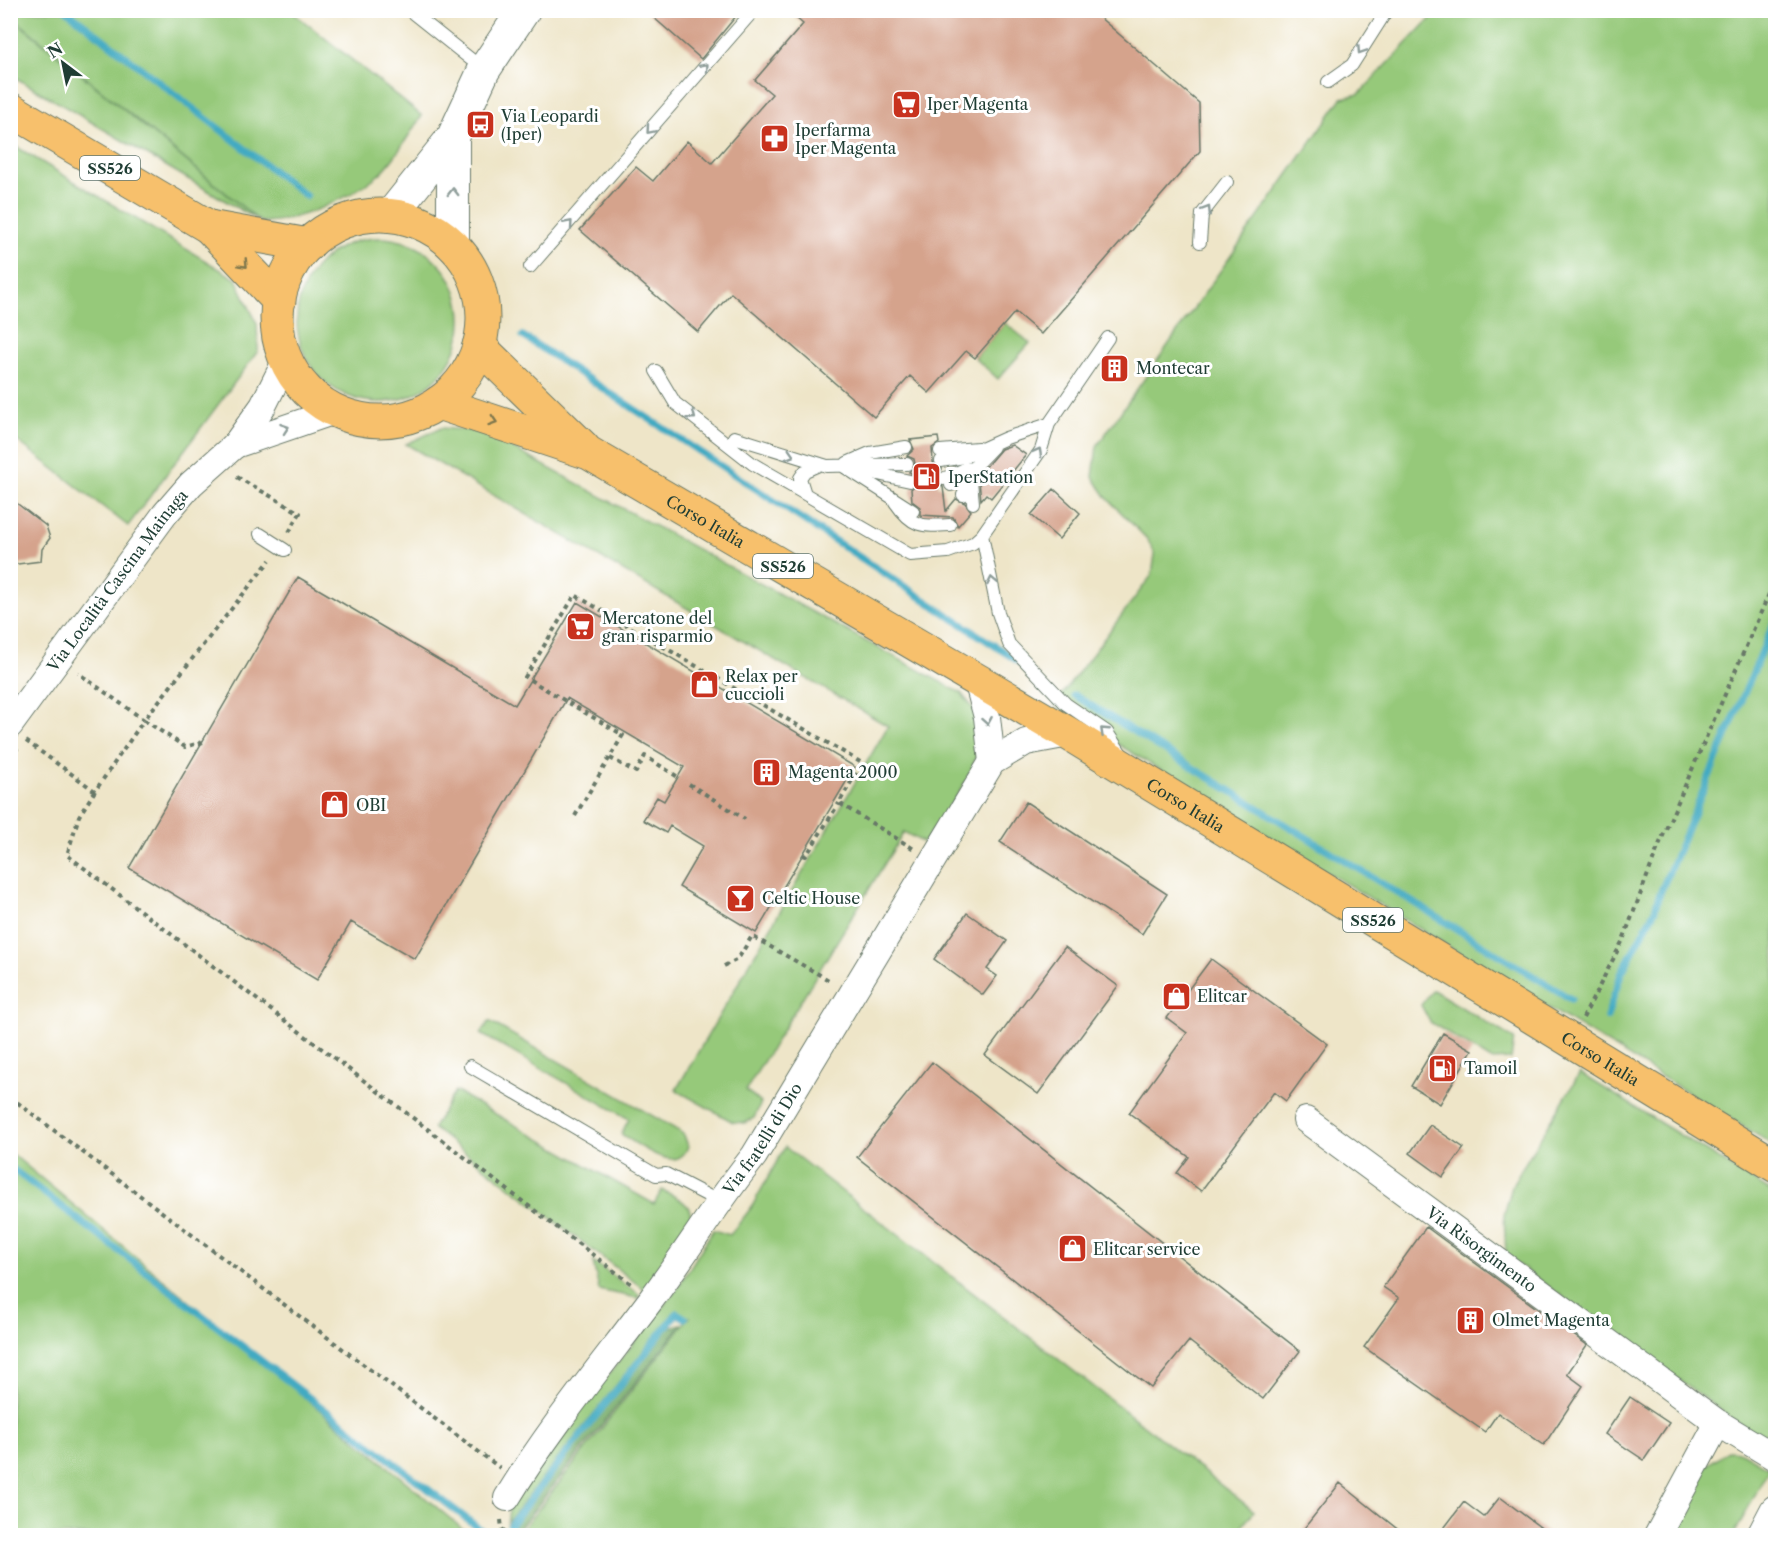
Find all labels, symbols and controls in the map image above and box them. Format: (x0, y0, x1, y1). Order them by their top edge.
north arrow (33, 33, 93, 93)
text: N (44, 38, 66, 62)
one-way arrow (1357, 44, 1369, 54)
one-way arrow (698, 63, 709, 74)
supermarket icon: Iper Magenta (890, 88, 922, 120)
place label: Iper Magenta (927, 94, 1029, 114)
place label: Via Leopardi (Iper) (500, 106, 599, 144)
bus stop icon: Via Leopardi (Iper) (464, 109, 496, 141)
place label: Iperfarma Iper Magenta (795, 120, 897, 158)
one-way arrow (646, 123, 657, 134)
pharmacy icon: Iperfarma Iper Magenta (758, 123, 790, 155)
road number: SS526 (80, 156, 140, 180)
one-way arrow (447, 187, 459, 196)
one-way arrow (1199, 205, 1210, 216)
one-way arrow (562, 220, 573, 231)
one-way arrow (236, 256, 247, 267)
building icon: Montecar (1099, 352, 1131, 384)
place label: Montecar (1136, 358, 1210, 378)
one-way arrow (685, 409, 696, 420)
one-way arrow (487, 414, 498, 427)
one-way arrow (279, 422, 290, 435)
one-way arrow (784, 448, 795, 460)
one-way arrow (1031, 448, 1042, 458)
fuel station icon: IperStation (911, 461, 943, 493)
place label: IperStation (948, 467, 1033, 487)
street label: Via Località Cascina Mainaga (42, 485, 192, 676)
street label: Corso Italia (662, 490, 749, 552)
road number: SS526 (753, 554, 813, 578)
one-way arrow (986, 576, 999, 586)
place label: Mercatone del gran risparmio (602, 608, 713, 646)
supermarket icon: Mercatone del gran risparmio (565, 611, 597, 643)
place label: Relax per cuccioli (725, 666, 798, 704)
shop icon: Relax per cuccioli (688, 669, 720, 701)
one-way arrow (980, 715, 993, 725)
one-way arrow (1100, 727, 1110, 738)
building icon: Magenta 2000 (751, 756, 783, 788)
place label: Magenta 2000 (788, 762, 898, 782)
street label: Corso Italia (1143, 774, 1229, 837)
shop icon: OBI (319, 789, 351, 821)
place label: OBI (356, 795, 386, 815)
bar icon: Celtic House (725, 882, 757, 914)
place label: Celtic House (762, 888, 860, 908)
road number: SS526 (1343, 908, 1403, 932)
shop icon: Elitcar (1160, 980, 1192, 1012)
place label: Elitcar (1197, 986, 1247, 1006)
street label: Corso Italia (1558, 1027, 1644, 1090)
fuel station icon: Tamoil (1427, 1052, 1459, 1084)
place label: Tamoil (1464, 1058, 1517, 1078)
street label: Via fratelli di Dio (718, 1079, 806, 1199)
street label: Via Risorgimento (1422, 1202, 1541, 1296)
shop icon: Elitcar service (1056, 1233, 1088, 1265)
place label: Elitcar service (1093, 1239, 1200, 1259)
building icon: Olmet Magenta (1455, 1304, 1487, 1336)
place label: Olmet Magenta (1492, 1310, 1610, 1330)

